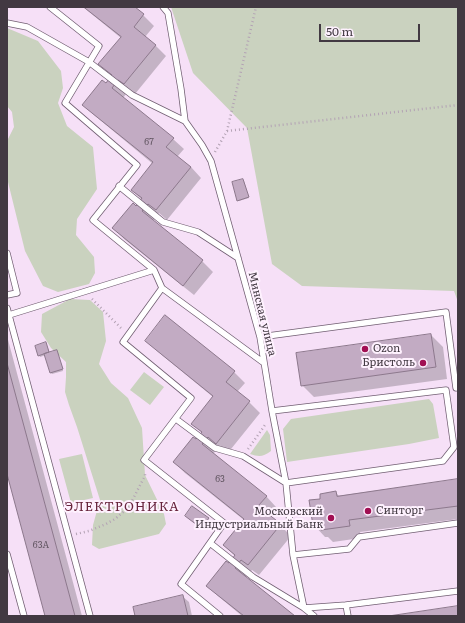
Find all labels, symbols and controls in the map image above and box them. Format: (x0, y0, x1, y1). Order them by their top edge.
scale bar (321, 16, 422, 42)
text: 50 m (326, 22, 353, 40)
house number: 67 (144, 137, 154, 147)
street label: Минская улица (245, 270, 279, 358)
place label: Ozon (373, 342, 400, 356)
marker: Ozon (360, 344, 370, 354)
place label: Бристоль (362, 356, 415, 370)
marker: Бристоль (418, 358, 428, 368)
house number: 63 (215, 474, 225, 484)
district label: ЭЛЕКТРОНИКА (64, 499, 180, 515)
place label: Синторг (376, 504, 424, 518)
place label: Московский Индустриальный Банк (195, 505, 323, 531)
marker: Синторг (363, 506, 373, 516)
marker: Московский Индустриальный Банк (326, 513, 336, 523)
house number: 63А (33, 540, 49, 550)

